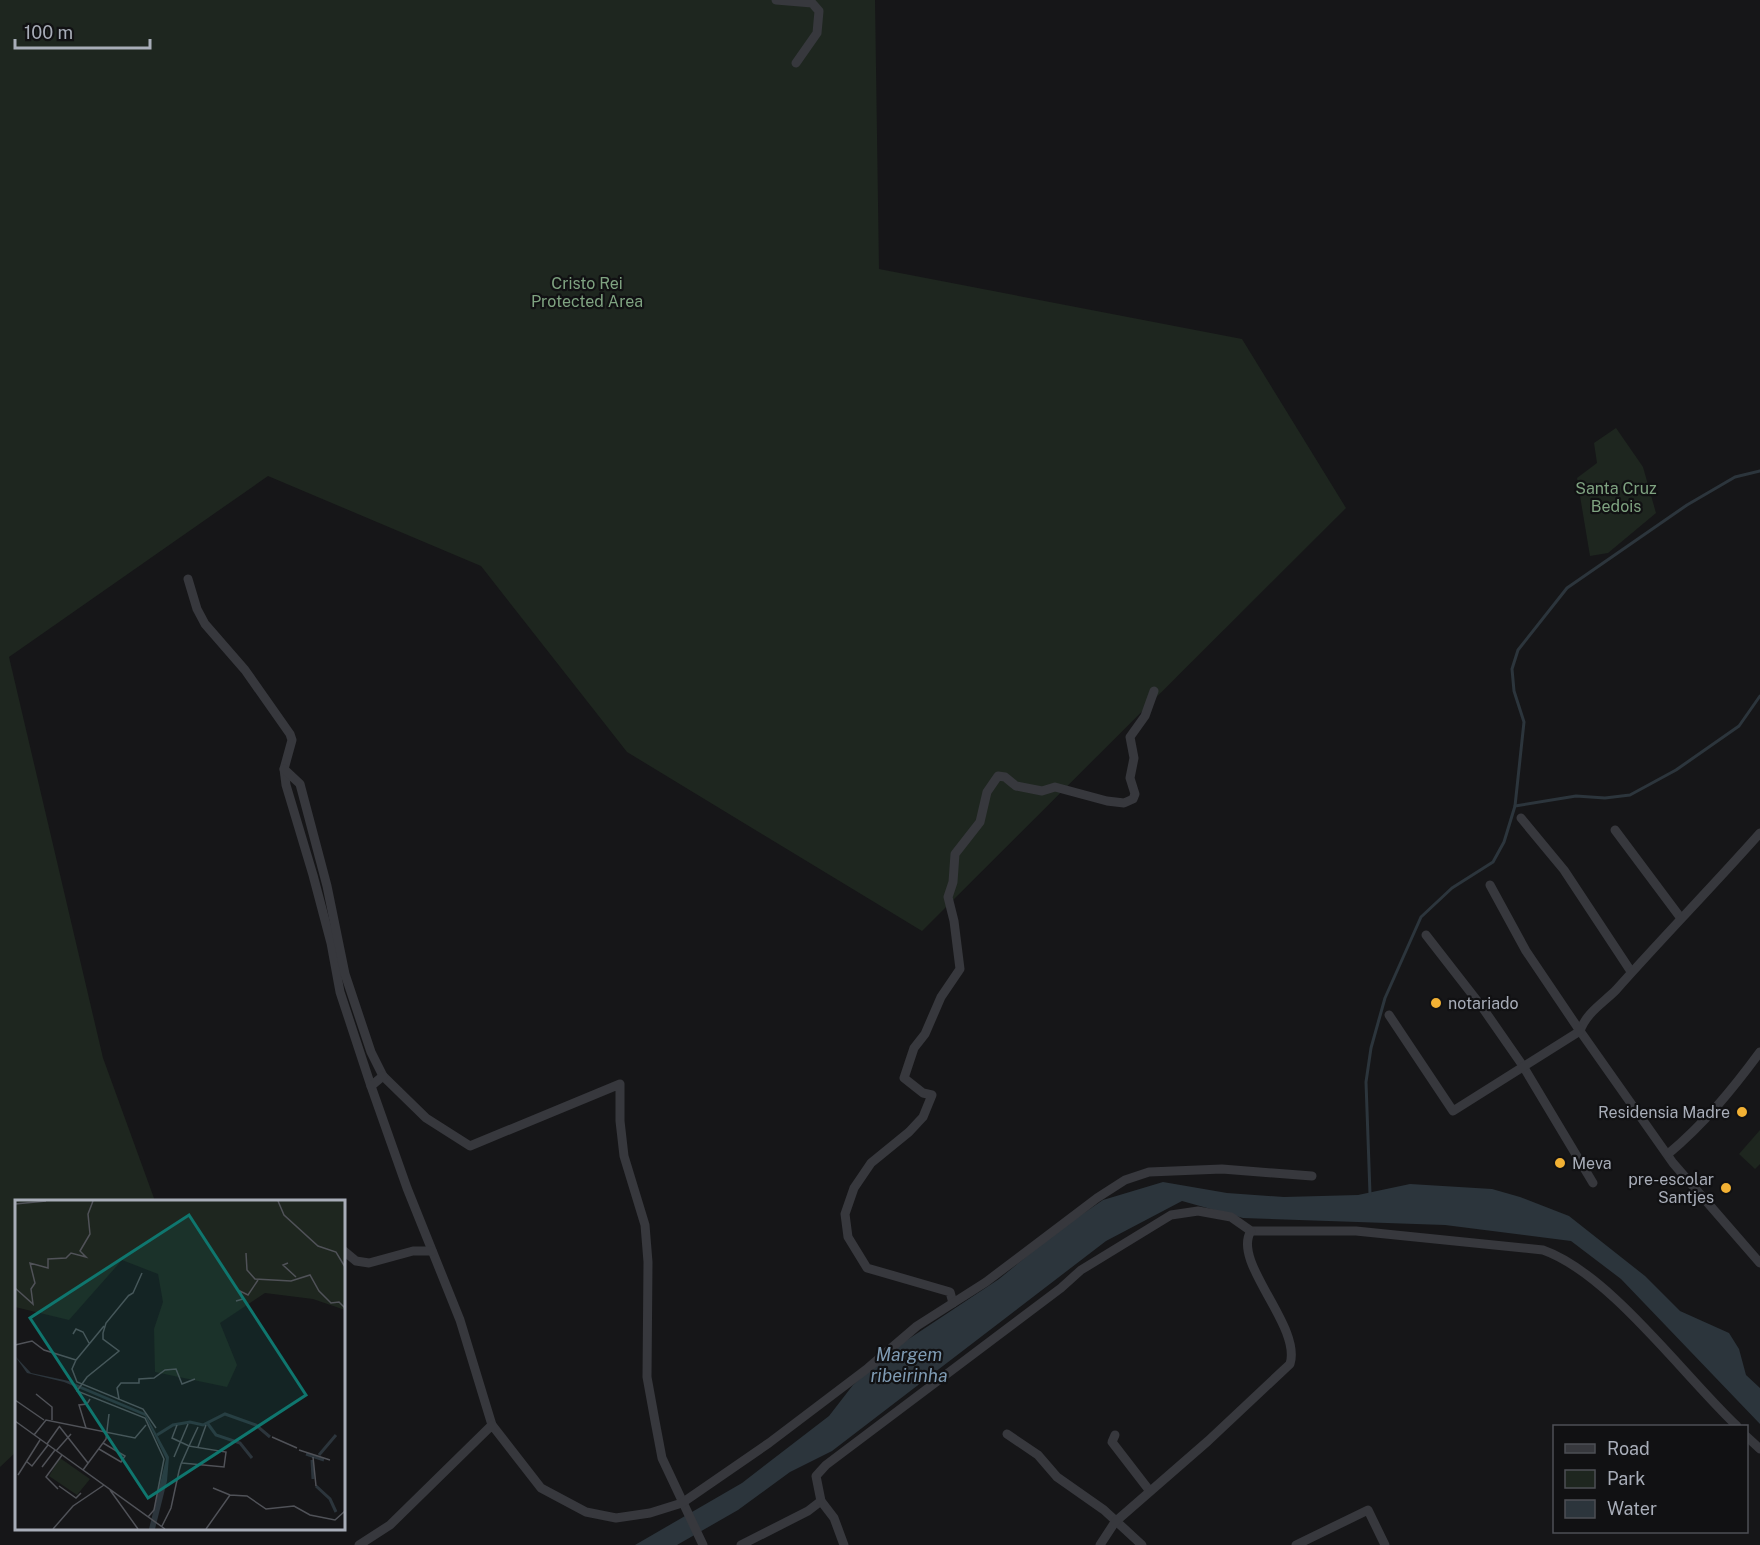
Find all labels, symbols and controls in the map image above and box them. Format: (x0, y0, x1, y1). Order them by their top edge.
scale bar (15, 12, 150, 50)
text: 100 m (24, 22, 73, 43)
park label: Cristo Rei Protected Area (531, 274, 643, 311)
park label: Santa Cruz Bedois (1575, 479, 1657, 516)
place label: notariado (1448, 994, 1519, 1013)
marker: notariado (1429, 996, 1443, 1010)
place label: Residensia Madre (1598, 1103, 1730, 1122)
marker: Residensia Madre (1735, 1105, 1749, 1119)
place label: Meva (1572, 1154, 1612, 1173)
marker: Meva (1553, 1156, 1567, 1170)
place label: pre-escolar Santjes (1628, 1170, 1714, 1207)
marker: pre-escolar Santjes (1719, 1181, 1733, 1195)
inset map (15, 1200, 345, 1530)
water label: Margem ribeirinha (870, 1344, 948, 1386)
legend (1553, 1425, 1748, 1533)
text: Road (1607, 1438, 1650, 1459)
text: Park (1607, 1468, 1645, 1489)
text: Water (1607, 1498, 1657, 1519)

